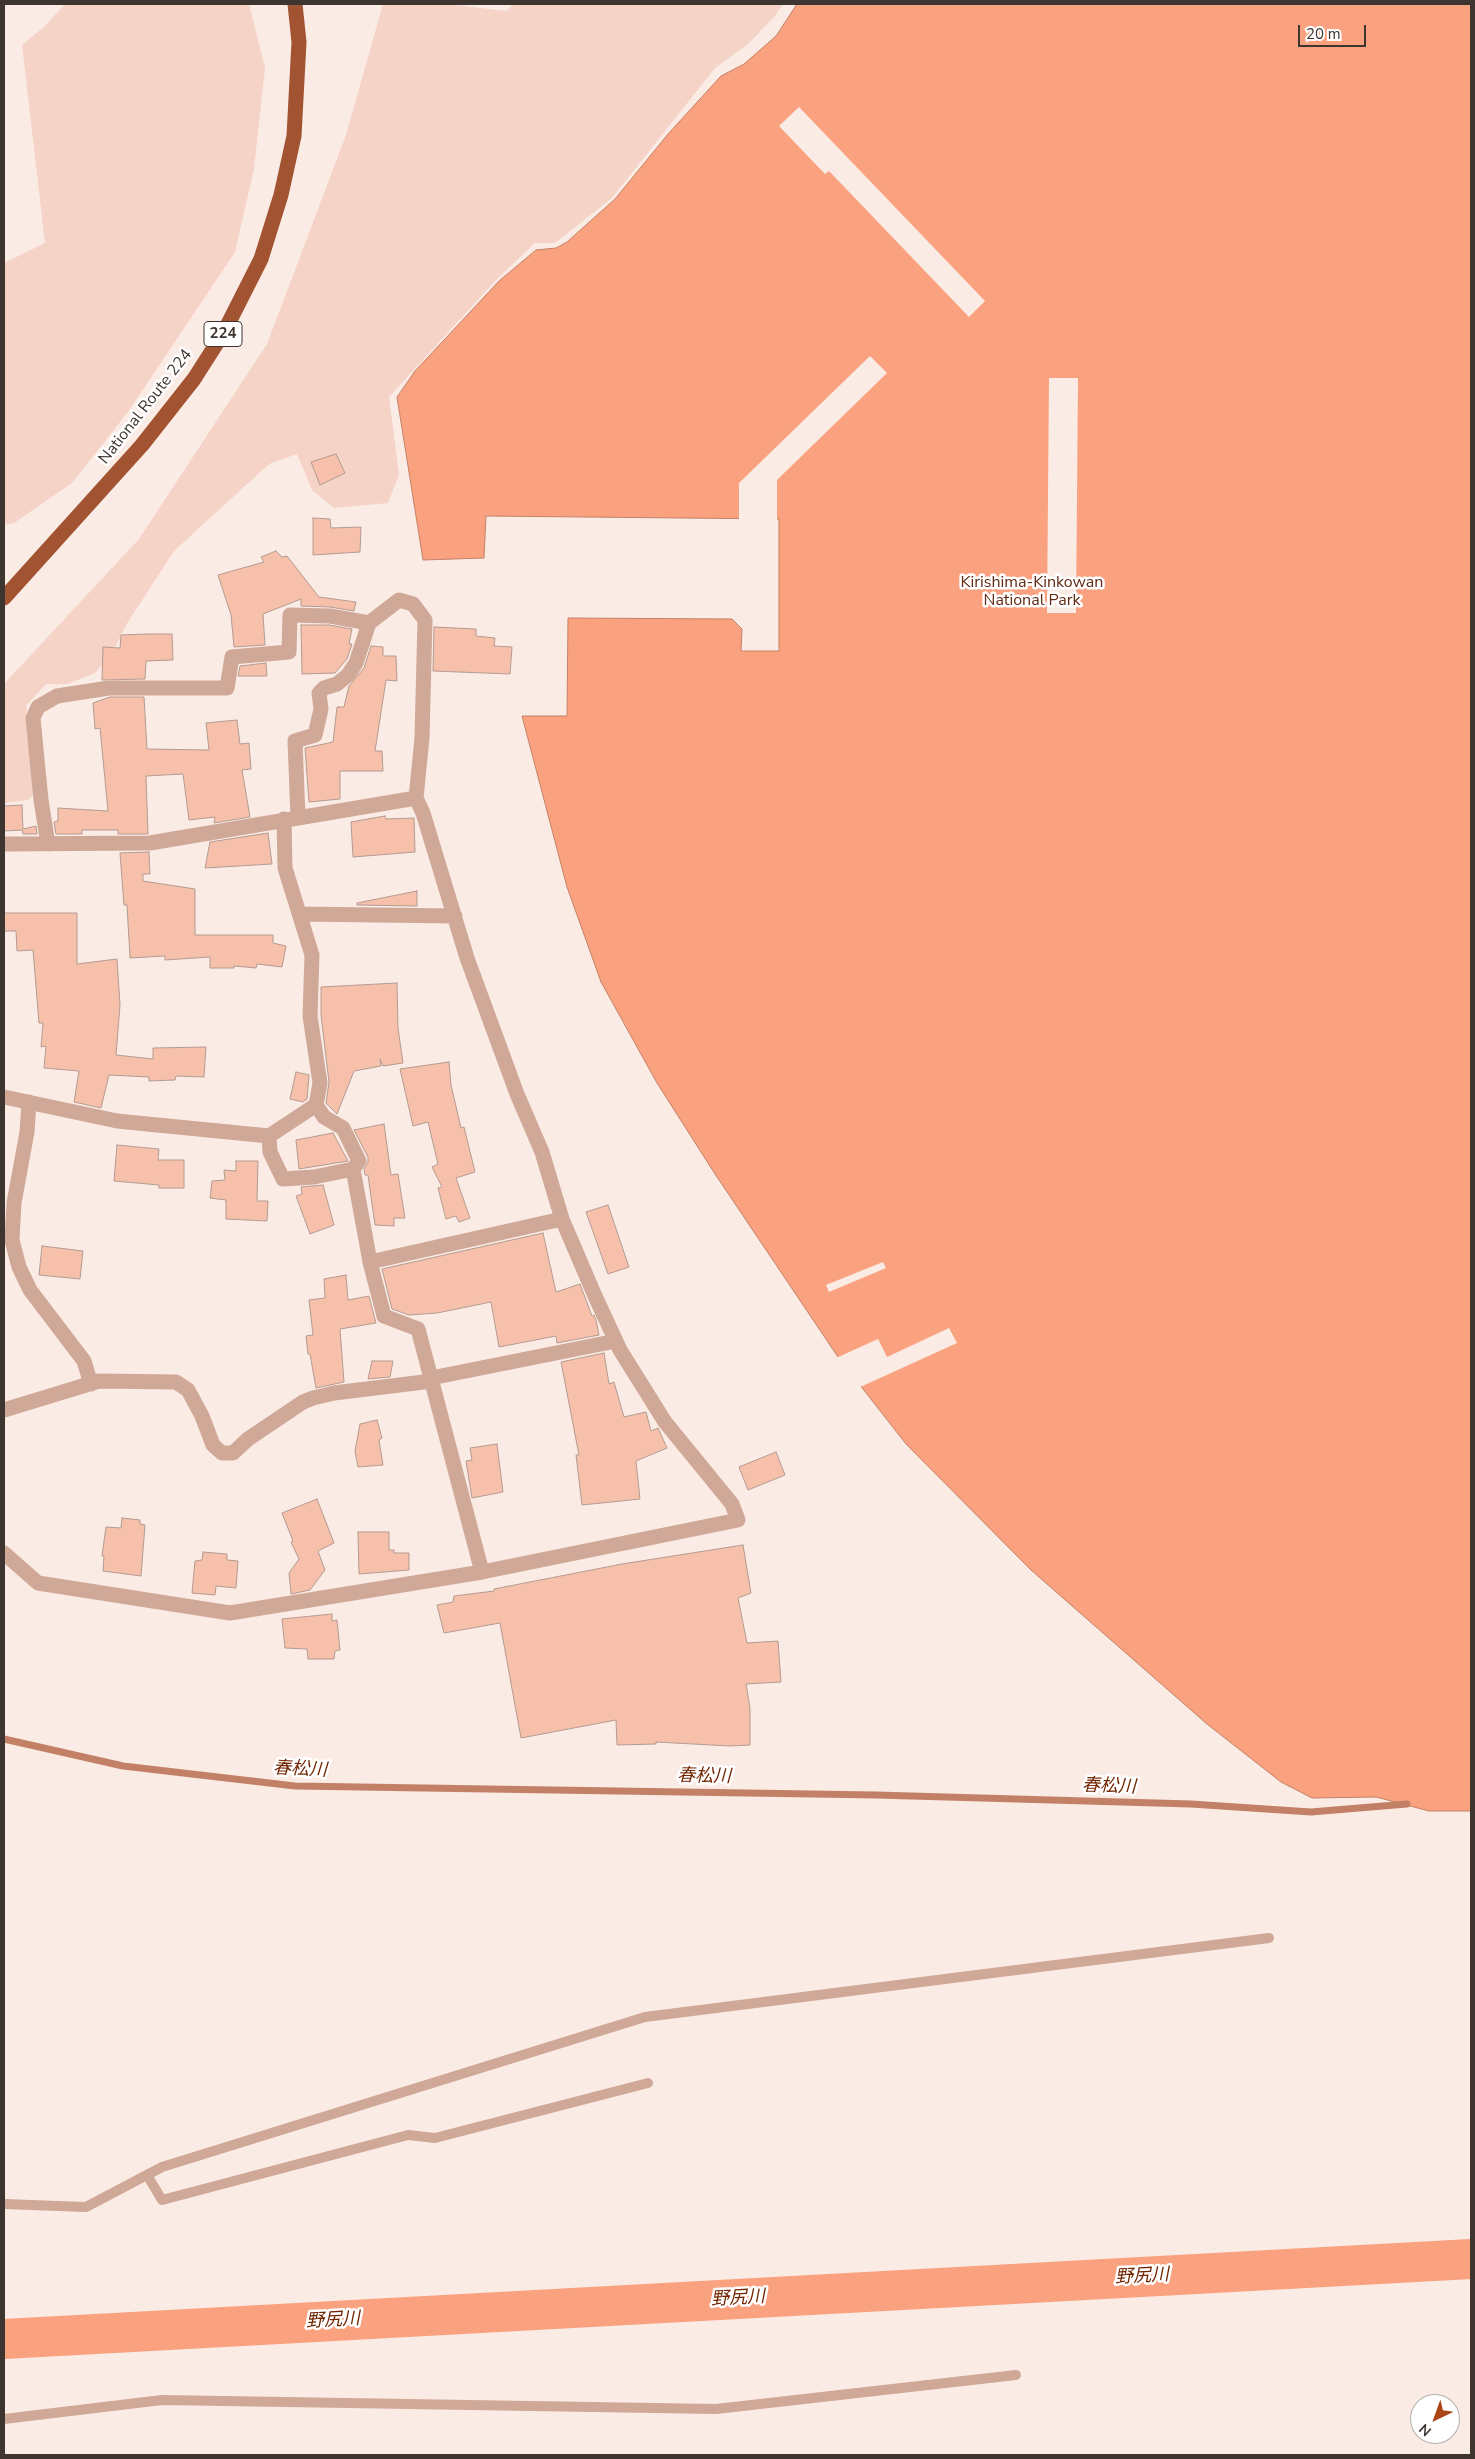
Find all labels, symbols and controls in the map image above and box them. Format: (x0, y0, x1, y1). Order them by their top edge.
scale bar (1300, 15, 1368, 47)
text: 20 m (1306, 24, 1341, 44)
road number: 224 (204, 322, 242, 346)
street label: National Route 224 (95, 346, 197, 468)
park label: Kirishima-Kinkowan National Park (961, 573, 1103, 611)
water label: 春松川 (272, 1758, 328, 1782)
water label: 春松川 (677, 1766, 731, 1788)
water label: 春松川 (1082, 1775, 1136, 1799)
water label: 野尻川 (1114, 2265, 1170, 2289)
water label: 野尻川 (710, 2287, 766, 2311)
water label: 野尻川 (305, 2309, 361, 2333)
north arrow (1410, 2394, 1460, 2444)
text: N (1415, 2419, 1436, 2440)

